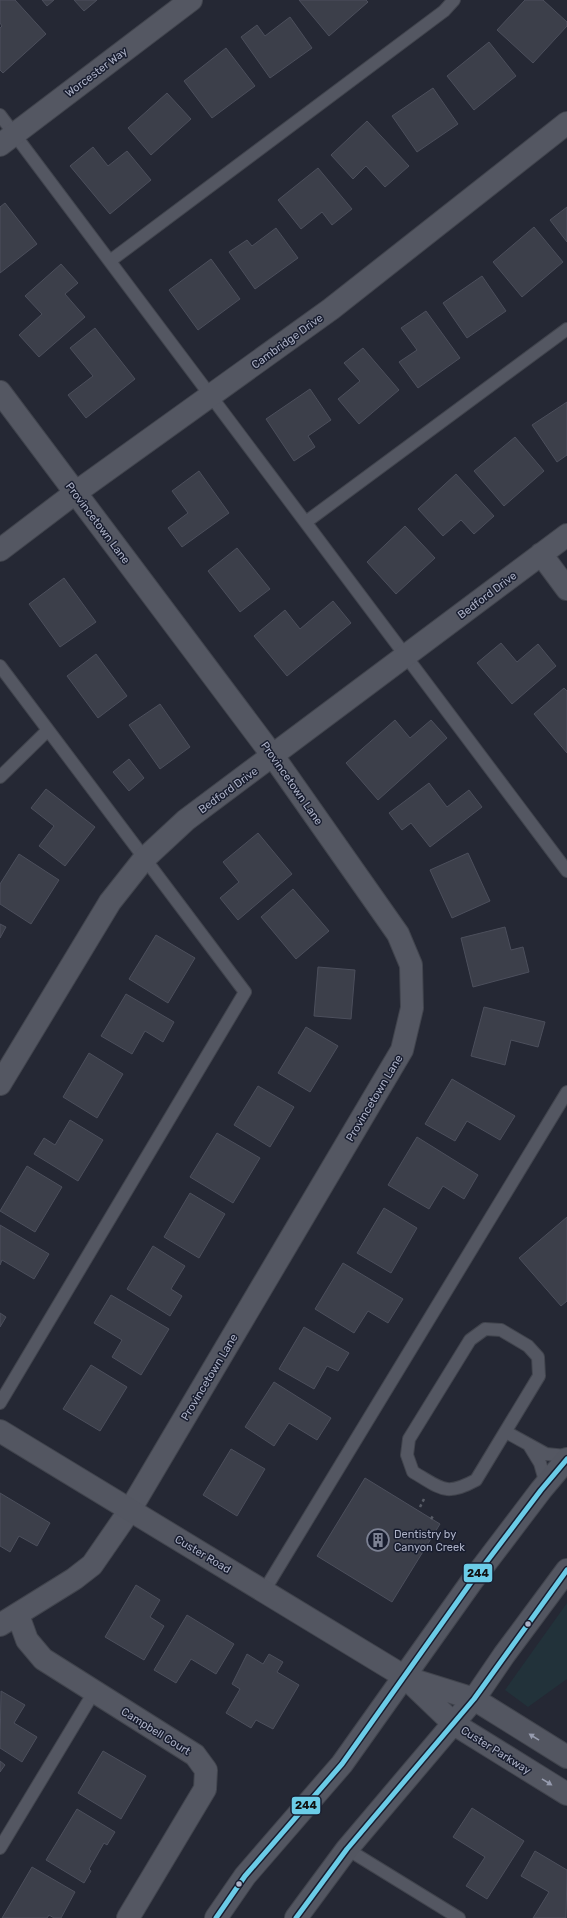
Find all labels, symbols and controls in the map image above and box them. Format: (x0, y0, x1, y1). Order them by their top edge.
street label: Worcester Way (63, 45, 130, 100)
street label: Cambridge Drive (249, 311, 326, 372)
street label: Provincetown Lane (63, 480, 132, 567)
street label: Bedford Drive (455, 569, 519, 622)
street label: Provincetown Lane (258, 739, 325, 827)
street label: Bedford Drive (196, 764, 261, 816)
street label: Provincetown Lane (343, 1053, 405, 1144)
street label: Provincetown Lane (178, 1332, 240, 1423)
building icon: Dentistry by Canyon Creek (365, 1527, 391, 1553)
place label: Dentistry by Canyon Creek (394, 1528, 465, 1554)
street label: Custer Road (173, 1533, 233, 1576)
line badge: 244 (463, 1563, 493, 1583)
text: 244 (467, 1567, 490, 1580)
unlabelled marker (523, 1619, 533, 1629)
street label: Campbell Court (119, 1705, 193, 1758)
street label: Custer Parkway (458, 1724, 533, 1777)
one-way arrow (528, 1733, 540, 1740)
one-way arrow (541, 1778, 553, 1785)
line badge: 244 (291, 1796, 321, 1815)
text: 244 (295, 1799, 318, 1812)
unlabelled marker (234, 1879, 244, 1889)

